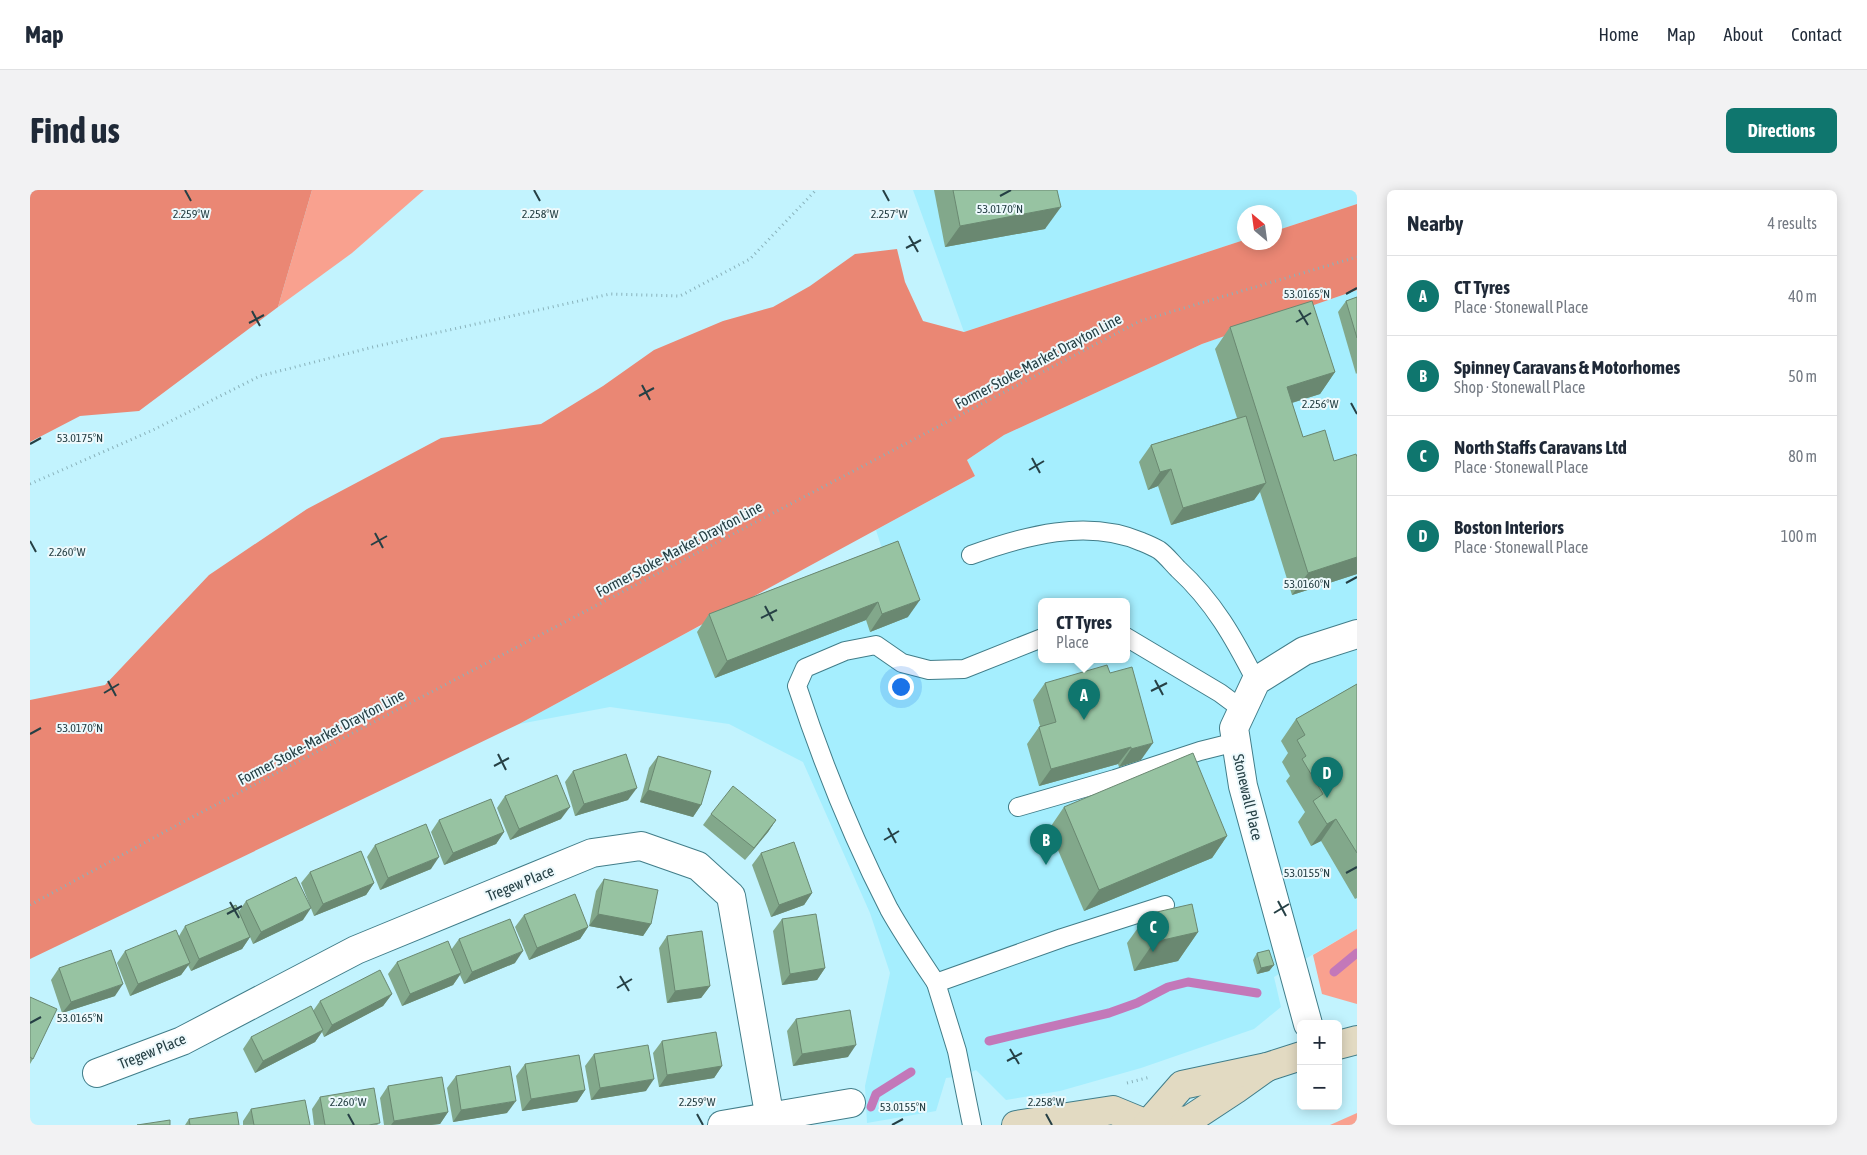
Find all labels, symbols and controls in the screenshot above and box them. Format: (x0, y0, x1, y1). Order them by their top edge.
text: Map (25, 21, 64, 48)
text: Home (1599, 24, 1639, 45)
text: Map (1667, 24, 1696, 45)
text: About (1724, 24, 1763, 45)
text: Contact (1791, 24, 1842, 45)
button: Directions (1726, 108, 1837, 153)
text: Find us (30, 110, 120, 150)
text: 53.0170°N (977, 202, 1023, 216)
north arrow (1237, 205, 1282, 250)
text: 2.259°W (173, 207, 210, 221)
text: 2.258°W (522, 207, 559, 221)
text: 2.257°W (871, 207, 908, 221)
text: Nearby (1407, 211, 1463, 235)
text: 4 results (1767, 214, 1817, 232)
text: CT Tyres (1454, 276, 1510, 298)
text: 53.0165°N (1284, 287, 1330, 301)
text: A (1419, 287, 1427, 305)
text: 40 m (1788, 287, 1817, 305)
text: Place · Stonewall Place (1454, 298, 1588, 316)
street label: Former Stoke-Market Drayton Line (952, 310, 1124, 412)
text: Spinney Caravans & Motorhomes (1454, 356, 1680, 378)
text: B (1419, 367, 1427, 385)
text: 50 m (1788, 367, 1817, 385)
text: Shop · Stonewall Place (1454, 378, 1585, 396)
text: 2.256°W (1302, 397, 1339, 411)
text: 53.0175°N (57, 431, 103, 445)
text: North Staffs Caravans Ltd (1454, 436, 1627, 458)
text: C (1419, 447, 1427, 465)
text: 80 m (1788, 447, 1817, 465)
text: Place · Stonewall Place (1454, 458, 1588, 476)
street label: Former Stoke-Market Drayton Line (593, 498, 765, 600)
text: Boston Interiors (1454, 516, 1564, 538)
text: D (1419, 527, 1427, 545)
text: 100 m (1781, 527, 1817, 545)
text: Place · Stonewall Place (1454, 538, 1588, 556)
text: 2.260°W (49, 545, 86, 559)
text: 53.0160°N (1284, 577, 1330, 591)
popup (1038, 598, 1130, 663)
text: CT Tyres (1056, 611, 1112, 633)
text: Place (1056, 633, 1089, 651)
your location (888, 674, 914, 700)
pin: A (1068, 679, 1100, 720)
street label: Former Stoke-Market Drayton Line (235, 686, 407, 788)
text: 53.0170°N (57, 721, 103, 735)
street label: Stonewall Place (1230, 752, 1266, 842)
pin: D (1311, 757, 1343, 798)
pin: B (1030, 824, 1062, 865)
street label: Tregew Place (484, 862, 556, 904)
text: 53.0155°N (1284, 866, 1330, 880)
pin: C (1137, 911, 1169, 952)
text: 53.0165°N (57, 1011, 103, 1025)
map controls (1297, 1020, 1342, 1110)
button: + (1297, 1020, 1342, 1065)
street label: Tregew Place (116, 1030, 188, 1072)
button: − (1297, 1065, 1342, 1110)
text: 2.260°W (330, 1095, 367, 1109)
text: 2.259°W (679, 1095, 716, 1109)
text: 2.258°W (1028, 1095, 1065, 1109)
text: 53.0155°N (880, 1100, 926, 1114)

